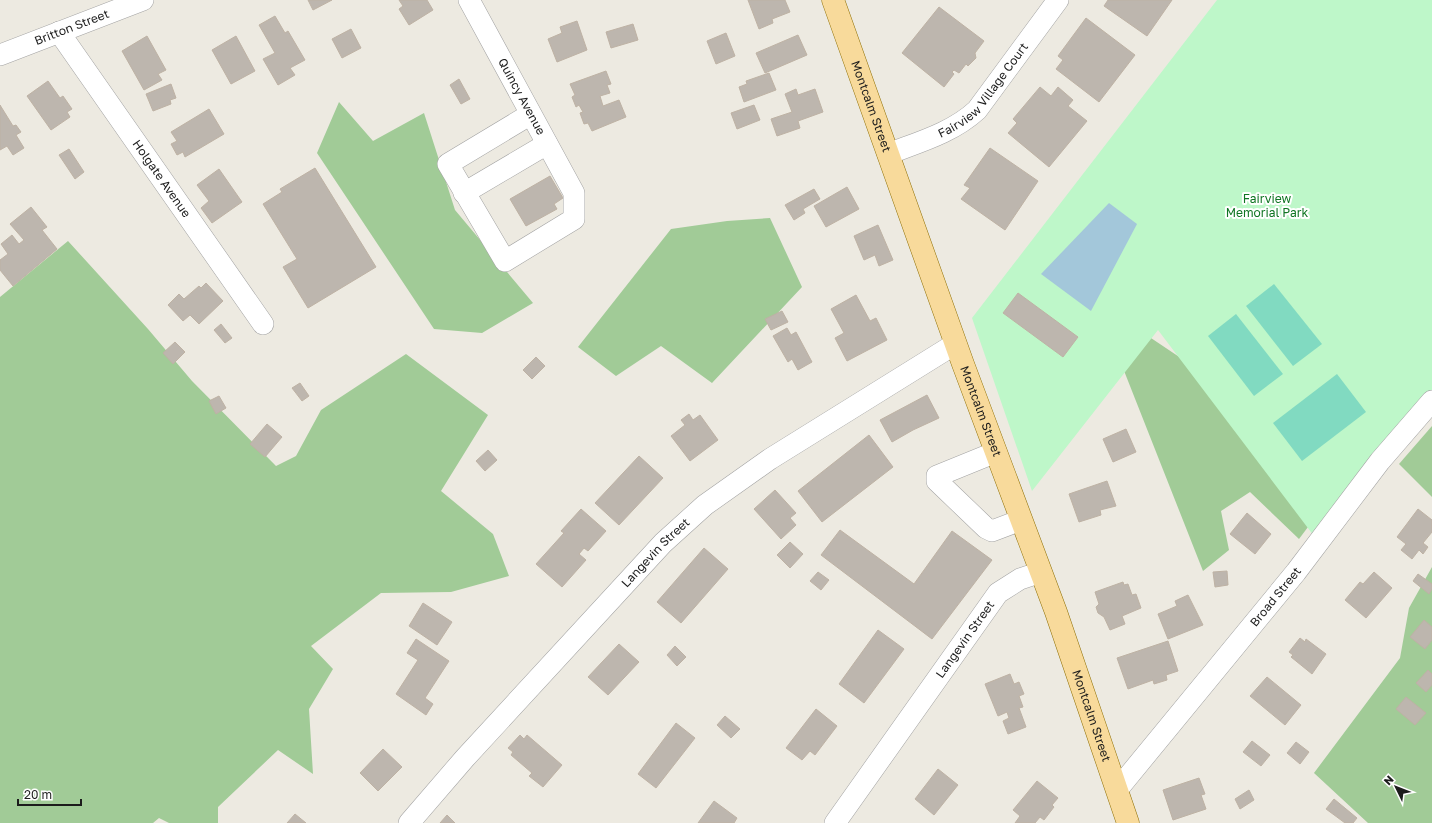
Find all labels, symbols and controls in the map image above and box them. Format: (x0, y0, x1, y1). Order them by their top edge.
street label: Britton Street (32, 6, 111, 48)
street label: Fairview Village Court (935, 39, 1031, 141)
street label: Quincy Avenue (495, 55, 549, 137)
street label: Montcalm Street (848, 59, 895, 154)
street label: Holgate Avenue (130, 137, 194, 220)
park label: Fairview Memorial Park (1226, 191, 1309, 220)
street label: Montcalm Street (957, 364, 1005, 459)
street label: Langevin Street (618, 514, 693, 590)
street label: Broad Street (1246, 564, 1304, 629)
street label: Langevin Street (932, 597, 997, 681)
street label: Montcalm Street (1069, 668, 1115, 764)
north arrow (1376, 767, 1416, 807)
text: N (1381, 772, 1396, 787)
scale bar (18, 781, 81, 807)
text: 20 m (24, 787, 52, 802)

